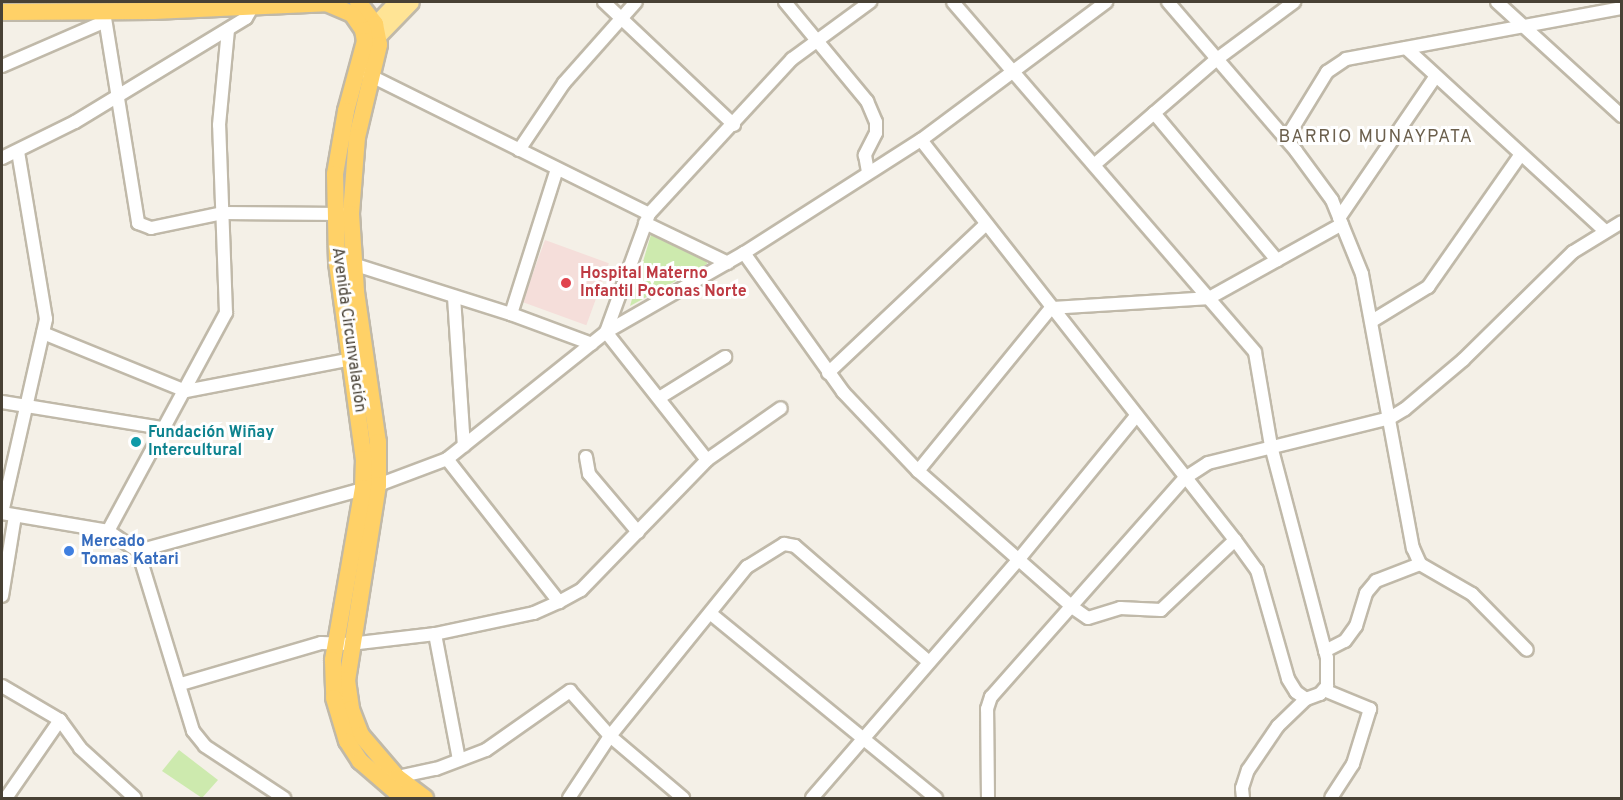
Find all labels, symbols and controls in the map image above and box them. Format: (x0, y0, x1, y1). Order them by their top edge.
district label: BARRIO MUNAYPATA (1279, 127, 1473, 149)
street label: Avenida Circunvalación (327, 246, 369, 414)
place label: Hospital Materno Infantil Poconas Norte (580, 264, 747, 302)
marker: Hospital Materno Infantil Poconas Norte (557, 274, 575, 292)
place label: Fundación Wiñay Intercultural (148, 423, 274, 461)
marker: Fundación Wiñay Intercultural (129, 435, 143, 449)
place label: Mercado Tomas Katari (81, 532, 179, 570)
marker: Mercado Tomas Katari (62, 544, 76, 558)

